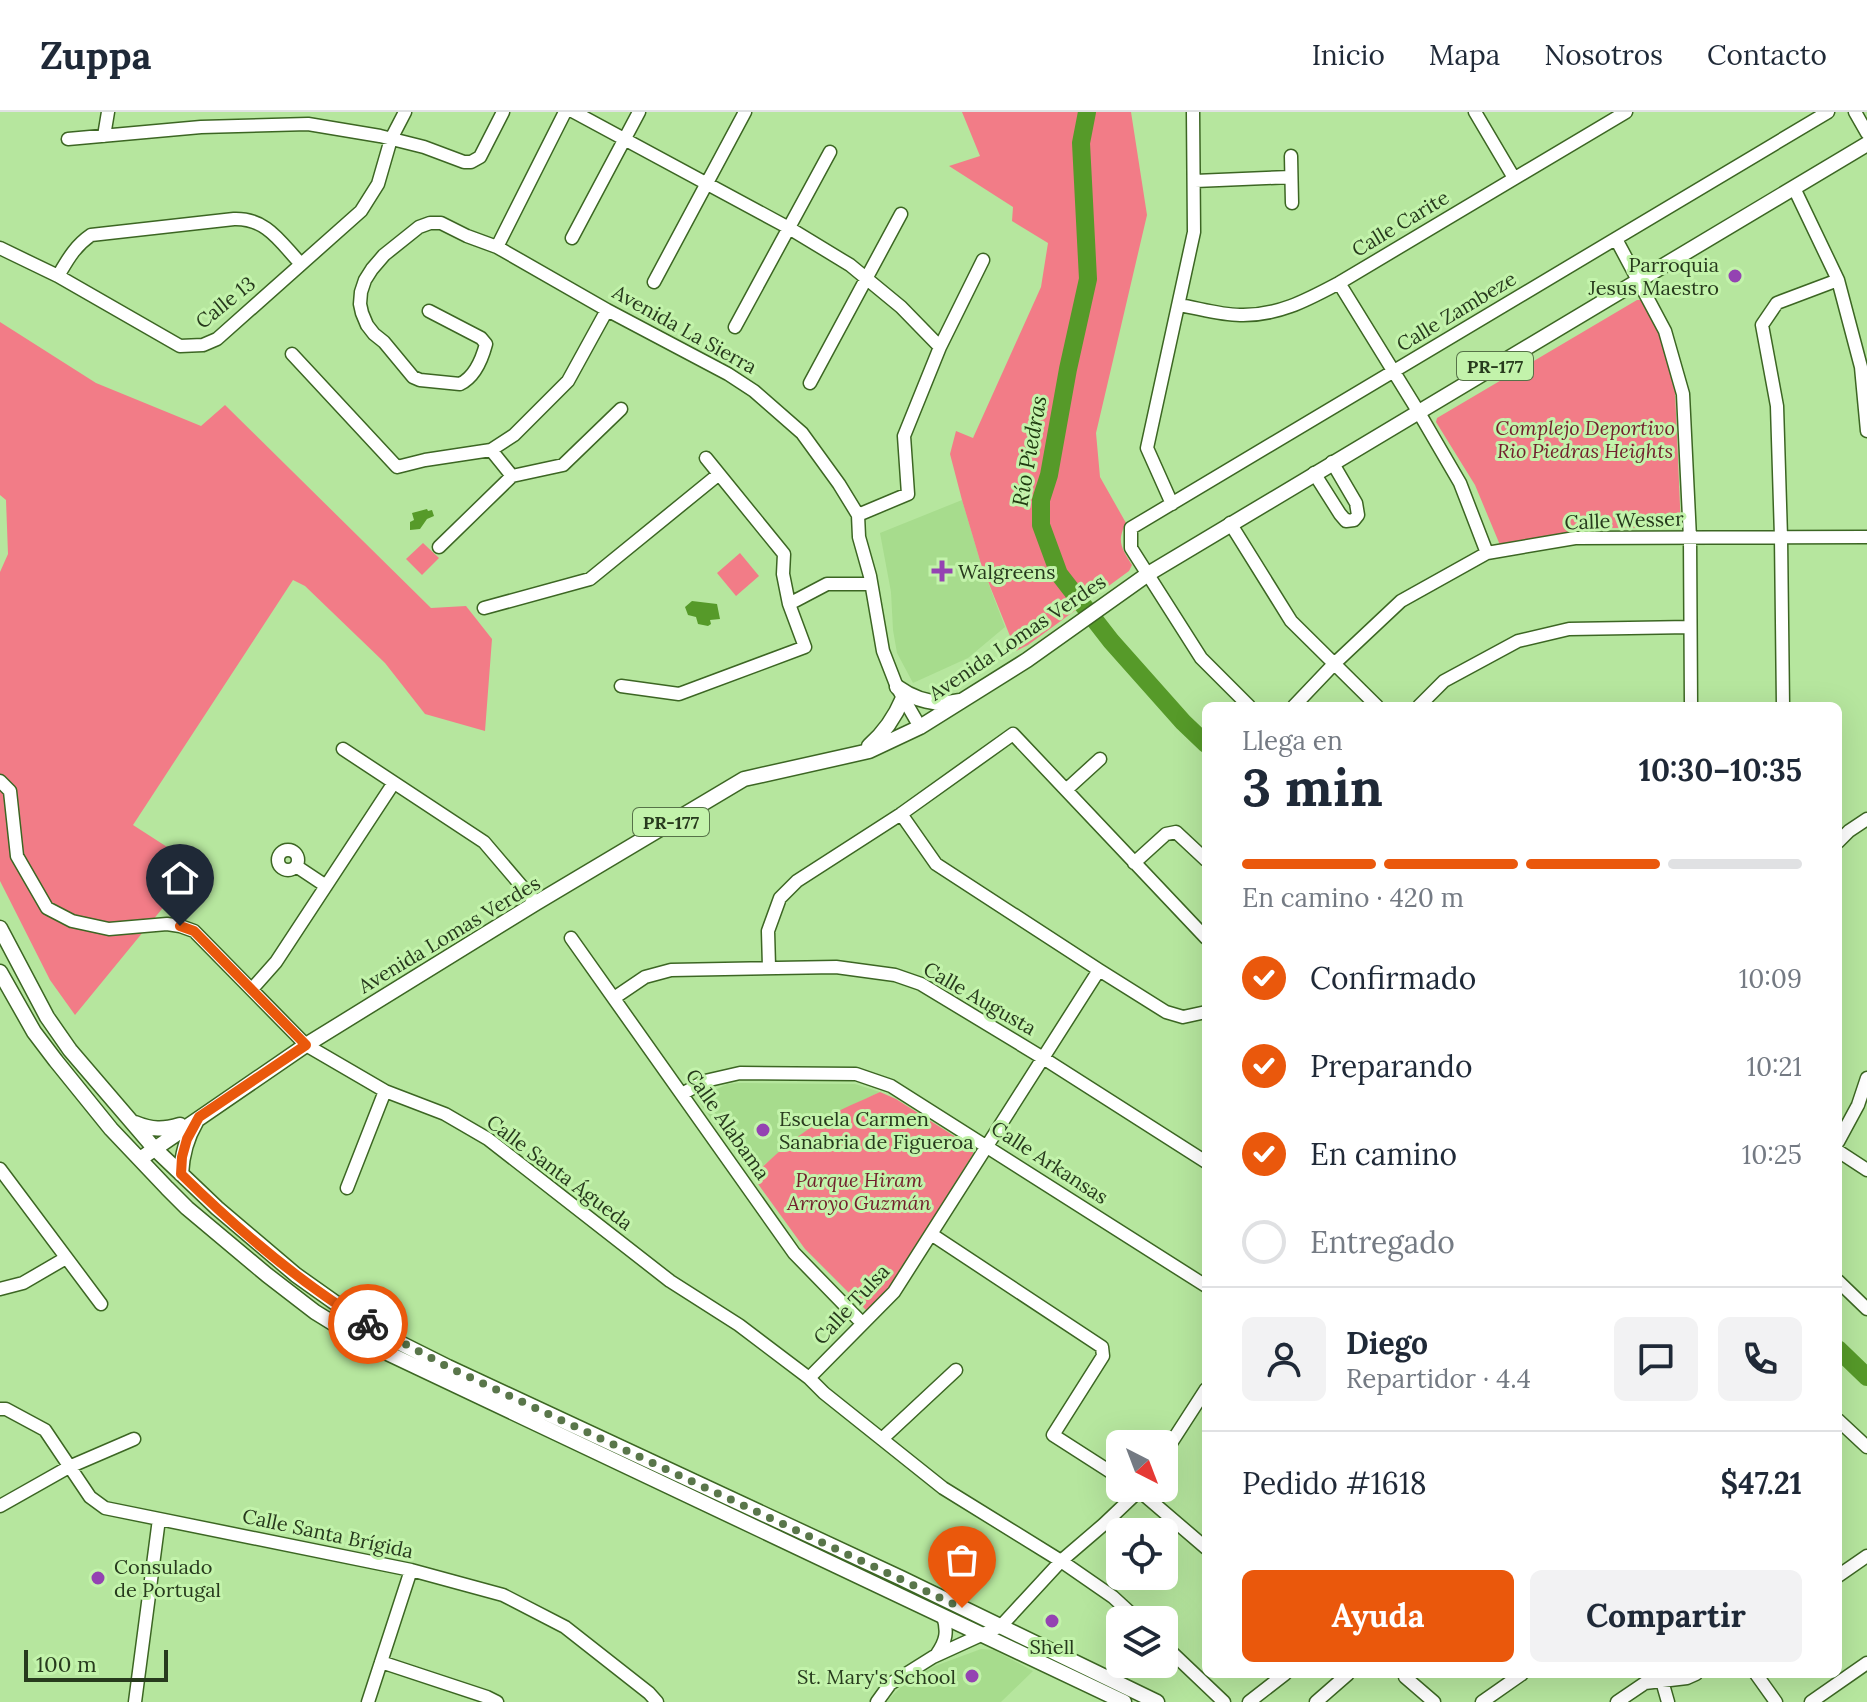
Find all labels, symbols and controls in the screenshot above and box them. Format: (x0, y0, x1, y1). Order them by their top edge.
text: Zuppa (40, 31, 151, 79)
text: Inicio (1312, 37, 1385, 73)
text: Mapa (1429, 37, 1500, 73)
text: Nosotros (1544, 37, 1663, 73)
text: Contacto (1707, 37, 1827, 73)
street label: Calle Carite (1347, 184, 1453, 262)
place label: Parroquia Jesus Maestro (1588, 252, 1719, 300)
street label: Calle Zambeze (1392, 265, 1520, 357)
marker: Parroquia Jesus Maestro (1726, 267, 1744, 285)
street label: Calle 13 (190, 270, 260, 334)
street label: Avenida La Sierra (608, 279, 761, 379)
road number: PR-177 (1457, 352, 1533, 380)
water label: Río Piedras (1005, 393, 1053, 509)
park label: Complejo Deportivo Rio Piedras Heights (1495, 415, 1675, 463)
street label: Calle Wesser (1564, 505, 1684, 535)
place label: Walgreens (958, 559, 1055, 584)
marker: Walgreens (933, 562, 951, 580)
street label: Avenida Lomas Verdes (923, 568, 1110, 706)
text: Llega en (1242, 724, 1343, 757)
text: 10:30–10:35 (1639, 751, 1802, 789)
text: 3 min (1242, 754, 1383, 820)
road number: PR-177 (633, 808, 709, 836)
pin (146, 844, 214, 926)
icon: home (158, 856, 202, 900)
street label: Avenida Lomas Verdes (353, 870, 545, 999)
text: En camino · 420 m (1242, 881, 1464, 914)
street label: Calle Augusta (919, 956, 1041, 1040)
icon: check (1242, 956, 1286, 1000)
text: Confirmado (1310, 959, 1476, 997)
text: 10:09 (1739, 962, 1802, 995)
icon: check (1242, 1044, 1286, 1088)
text: Preparando (1310, 1047, 1473, 1085)
text: 10:21 (1746, 1050, 1802, 1083)
street label: Calle Alabama (681, 1064, 775, 1184)
place label: Escuela Carmen Sanabria de Figueroa (779, 1106, 974, 1154)
street label: Calle Santa Águeda (482, 1109, 638, 1235)
street label: Calle Arkansas (987, 1115, 1113, 1209)
marker: Escuela Carmen Sanabria de Figueroa (754, 1121, 772, 1139)
icon: check (1242, 1132, 1286, 1176)
text: En camino (1310, 1135, 1457, 1173)
text: 10:25 (1742, 1138, 1802, 1171)
park label: Parque Hiram Arroyo Guzmán (786, 1167, 932, 1215)
text: Entregado (1310, 1223, 1455, 1261)
street label: Calle Tulsa (808, 1259, 894, 1349)
courier (328, 1284, 408, 1364)
icon: bike (346, 1302, 390, 1346)
button: person (1242, 1317, 1326, 1401)
button: chat (1614, 1317, 1698, 1401)
button: phone (1718, 1317, 1802, 1401)
text: Diego (1346, 1324, 1428, 1362)
text: Repartidor · 4.4 (1346, 1362, 1531, 1395)
north arrow (1106, 1430, 1178, 1502)
map controls (1106, 1430, 1178, 1678)
text: Pedido #1618 (1242, 1464, 1427, 1502)
text: $47.21 (1721, 1464, 1802, 1502)
street label: Calle Santa Brígida (240, 1503, 416, 1563)
button: locate (1106, 1518, 1178, 1590)
pin (928, 1526, 996, 1608)
icon: bag (940, 1538, 984, 1582)
place label: Consulado de Portugal (114, 1554, 221, 1602)
marker: Consulado de Portugal (89, 1569, 107, 1587)
button: Ayuda (1242, 1570, 1514, 1662)
button: Compartir (1530, 1570, 1802, 1662)
button: layers (1106, 1606, 1178, 1678)
marker: Shell (1043, 1612, 1061, 1630)
place label: Shell (1029, 1634, 1075, 1659)
scale bar (24, 1646, 168, 1682)
text: 100 m (36, 1650, 97, 1678)
place label: St. Mary's School (797, 1664, 956, 1689)
marker: St. Mary's School (963, 1667, 981, 1685)

